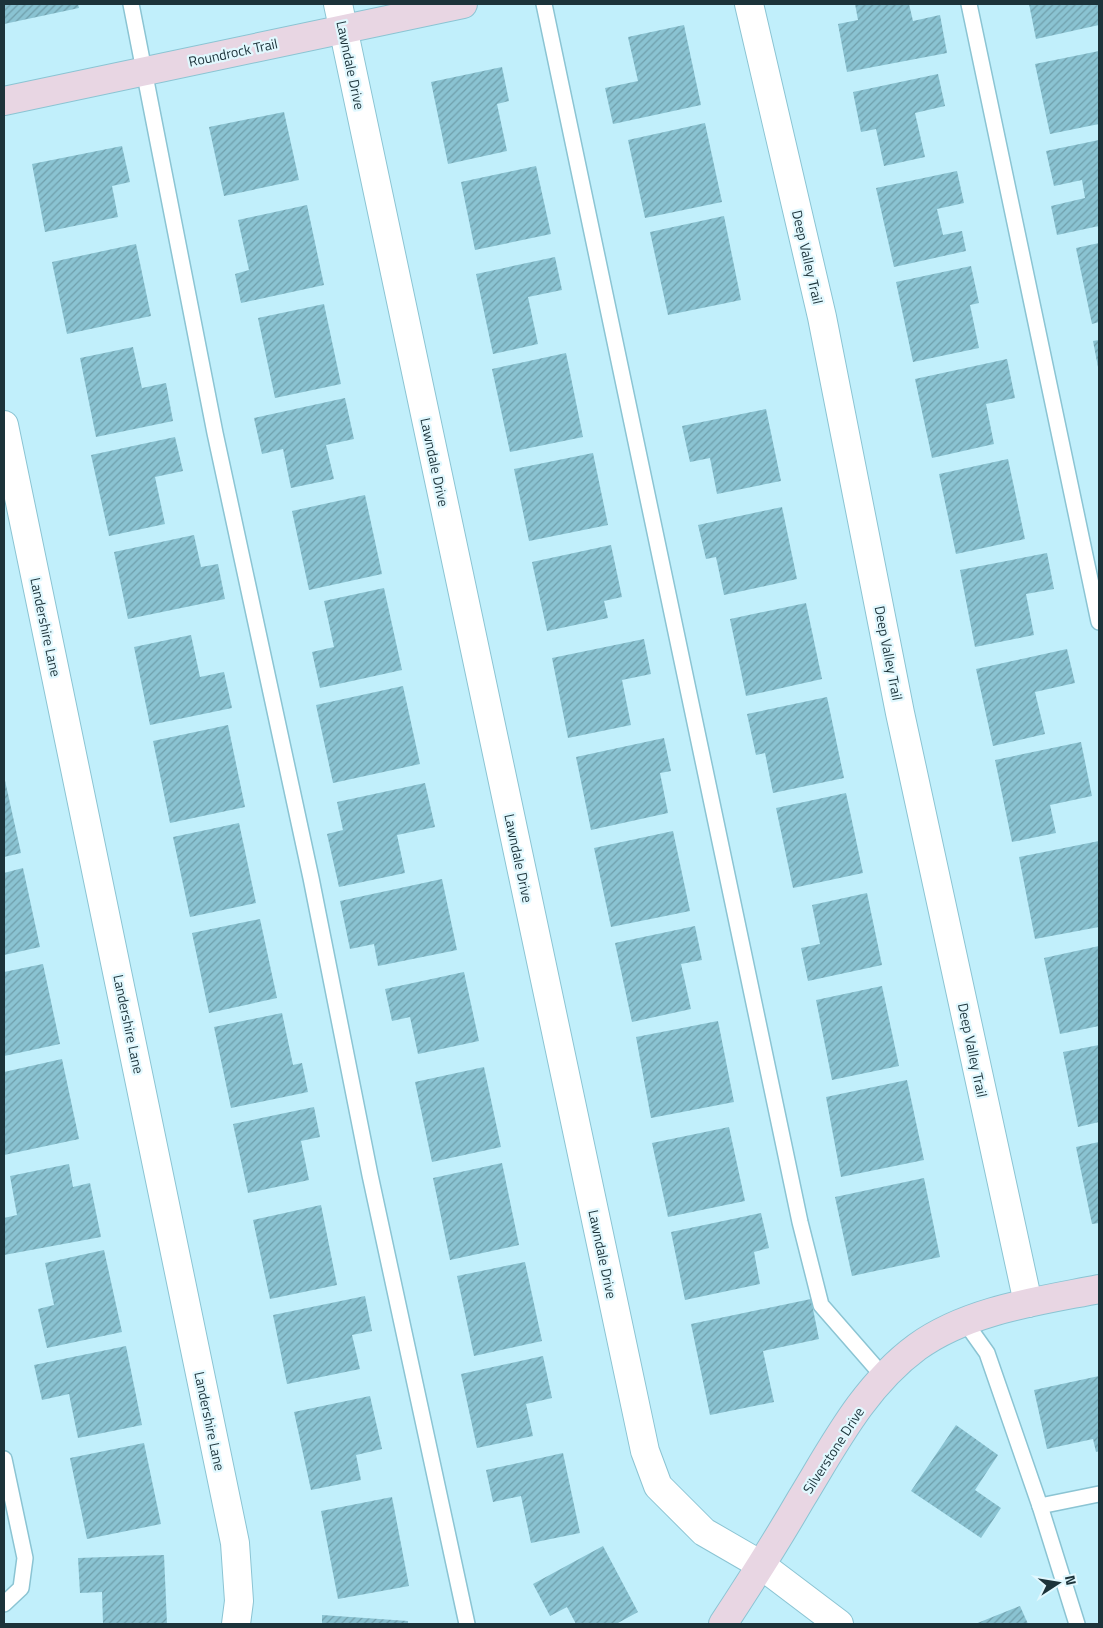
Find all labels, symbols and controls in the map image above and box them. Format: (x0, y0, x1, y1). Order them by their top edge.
street label: Lawndale Drive (331, 19, 371, 111)
street label: Roundrock Trail (187, 32, 279, 72)
street label: Deep Valley Trail (787, 208, 829, 306)
street label: Lawndale Drive (415, 416, 455, 508)
street label: Landershire Lane (25, 576, 67, 678)
street label: Deep Valley Trail (870, 604, 908, 702)
street label: Lawndale Drive (499, 812, 539, 904)
street label: Landershire Lane (108, 973, 150, 1075)
street label: Deep Valley Trail (953, 1001, 993, 1099)
street label: Lawndale Drive (583, 1208, 623, 1300)
street label: Landershire Lane (189, 1370, 231, 1472)
street label: Silverstone Drive (797, 1403, 869, 1497)
north arrow (1033, 1558, 1083, 1608)
text: N (1060, 1573, 1082, 1587)

